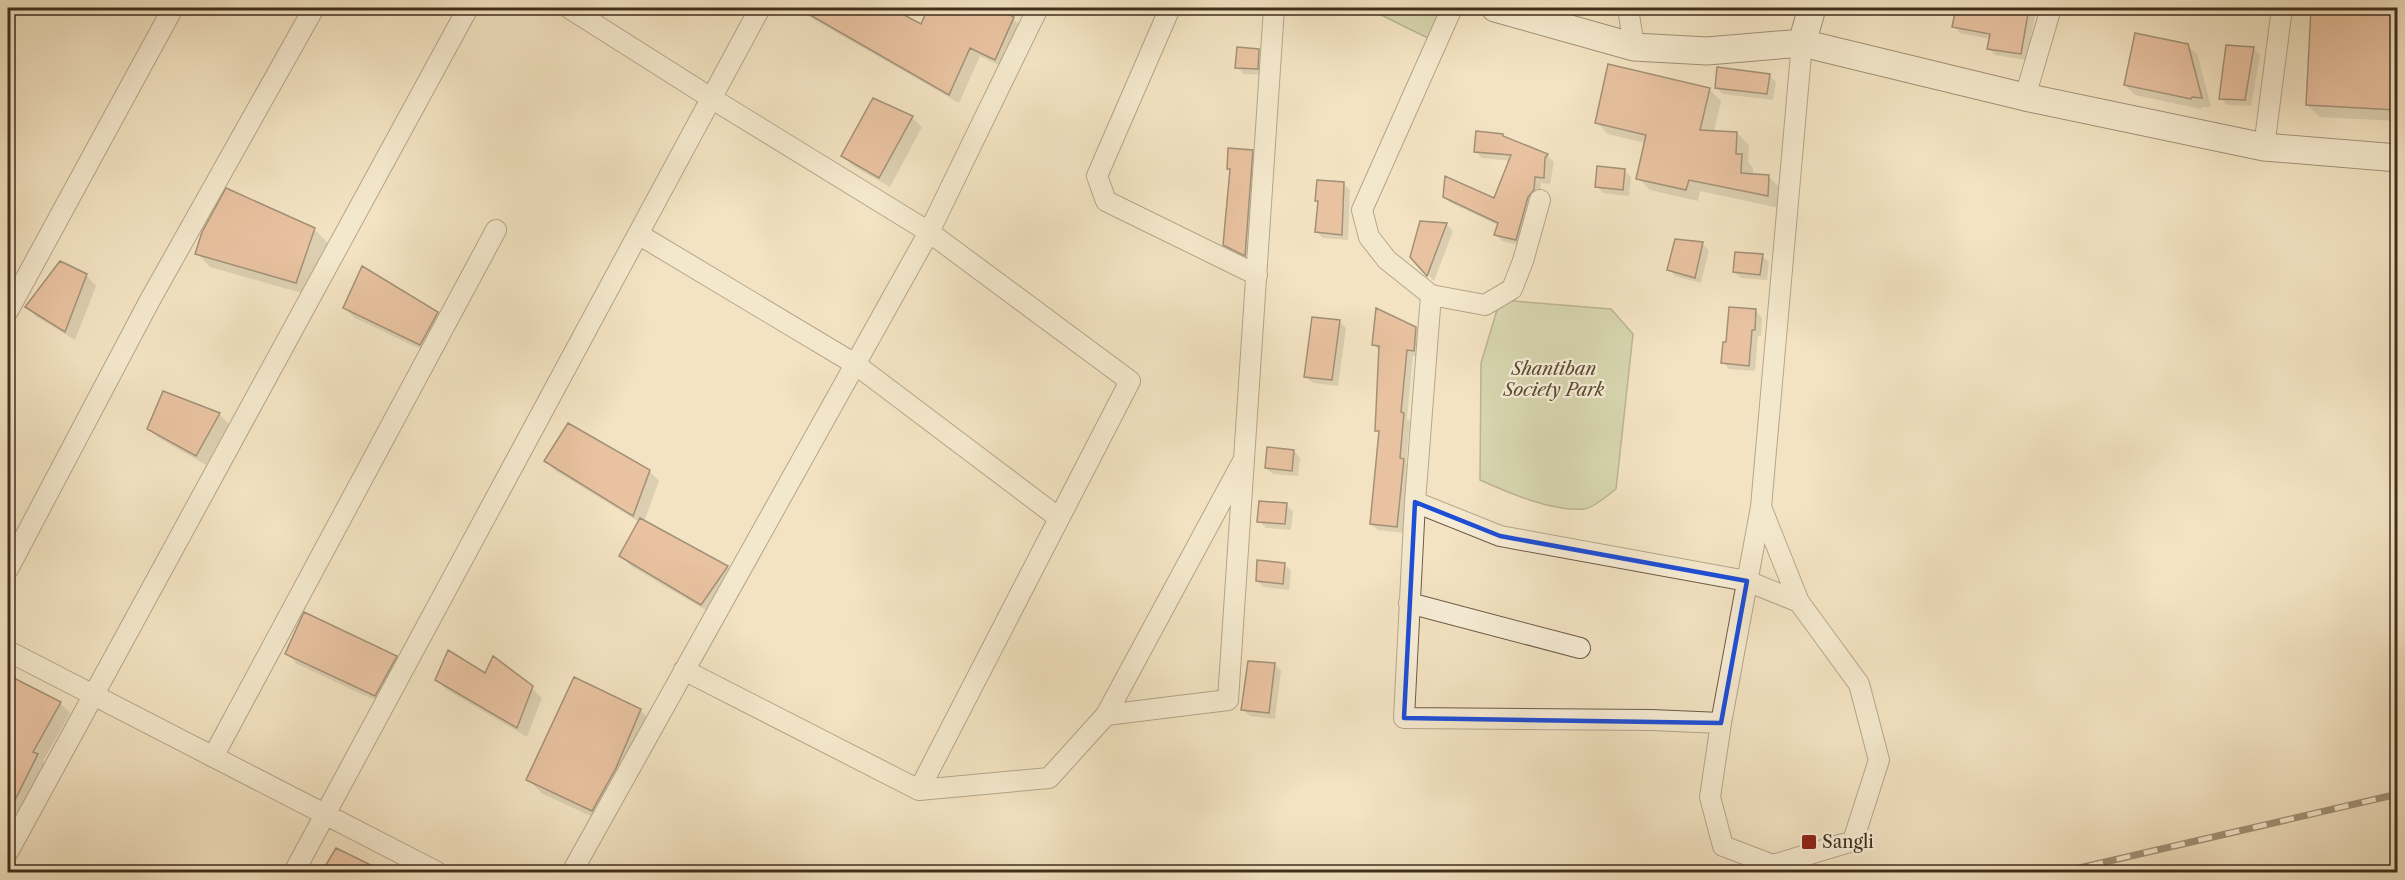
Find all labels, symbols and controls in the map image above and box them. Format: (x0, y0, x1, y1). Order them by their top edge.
park label: Shantiban Society Park (1503, 358, 1605, 401)
place label: Sangli (1822, 831, 1874, 853)
marker: Sangli (1800, 833, 1818, 851)

